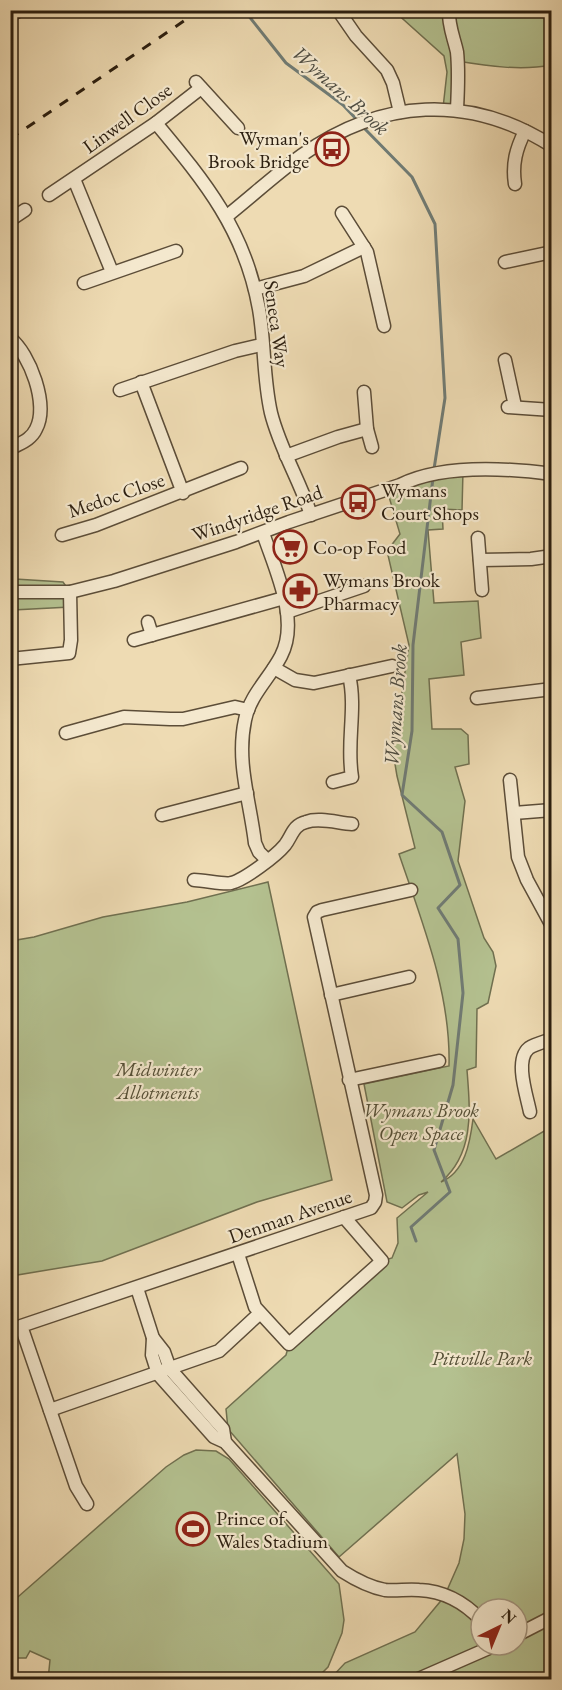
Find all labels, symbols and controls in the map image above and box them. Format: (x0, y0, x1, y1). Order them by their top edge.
water label: Wymans Brook (287, 39, 396, 141)
street label: Linwell Close (77, 77, 177, 159)
place label: Wyman's Brook Bridge (208, 125, 309, 174)
bus stop icon: Wyman's Brook Bridge (314, 131, 350, 167)
street label: Seneca Way (258, 279, 296, 370)
street label: Medoc Close (64, 466, 168, 524)
place label: Wymans Court Shops (381, 477, 479, 526)
street label: Windyridge Road (188, 478, 327, 547)
bus stop icon: Wymans Court Shops (340, 484, 376, 520)
supermarket icon: Co-op Food (272, 529, 308, 565)
place label: Co-op Food (313, 534, 407, 560)
place label: Wymans Brook Pharmacy (323, 567, 441, 616)
pharmacy icon: Wymans Brook Pharmacy (282, 573, 318, 609)
water label: Wymans Brook (377, 643, 413, 767)
park label: Midwinter Allotments (115, 1056, 202, 1105)
park label: Wymans Brook Open Space (363, 1097, 479, 1146)
street label: Denman Avenue (225, 1183, 355, 1249)
park label: Pittville Park (432, 1345, 532, 1371)
place label: Prince of Wales Stadium (216, 1505, 328, 1554)
sports icon: Prince of Wales Stadium (175, 1511, 211, 1547)
north arrow (469, 1597, 529, 1657)
text: N (497, 1604, 521, 1629)

